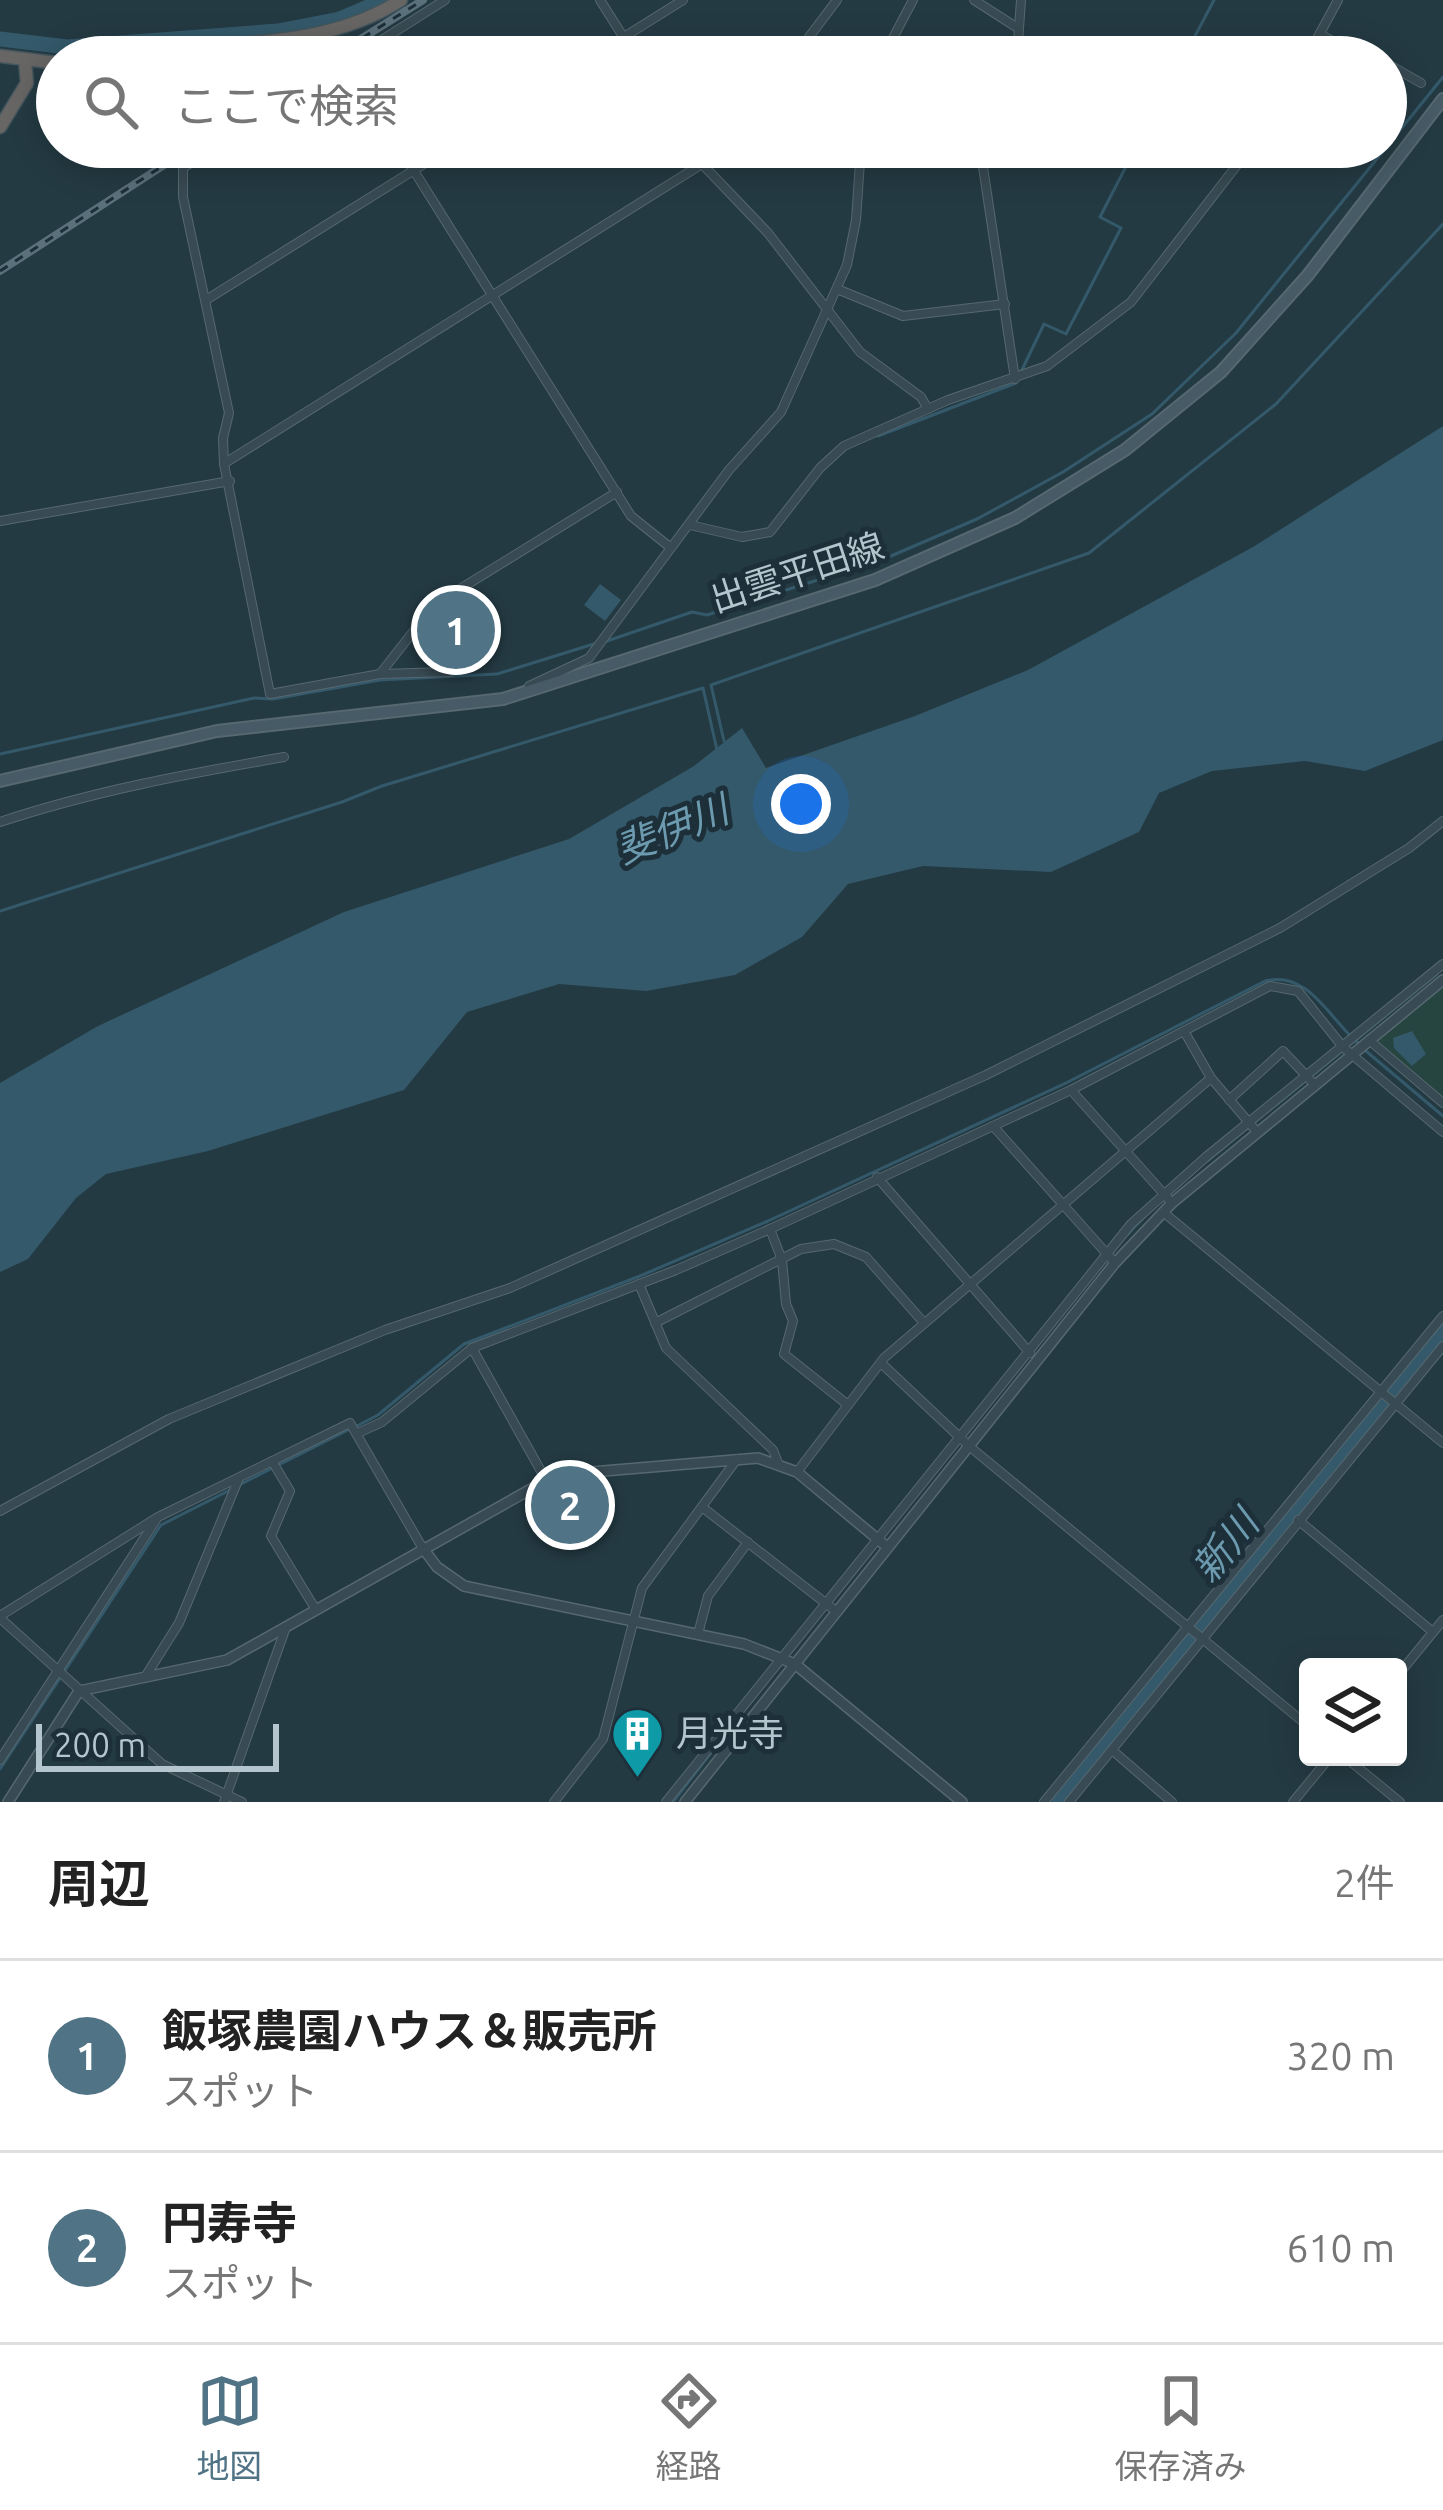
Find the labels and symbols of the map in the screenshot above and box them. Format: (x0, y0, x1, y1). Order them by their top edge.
street label: 出雲平田線 (705, 524, 889, 619)
pin: 1 (417, 585, 495, 675)
your location (771, 774, 831, 834)
water label: 斐伊川 (610, 785, 738, 870)
pin: 2 (531, 1460, 609, 1550)
water label: 新川 (1183, 1499, 1268, 1590)
building icon: 月光寺 (609, 1705, 665, 1779)
place label: 月光寺 (676, 1712, 784, 1753)
scale bar (36, 1718, 279, 1771)

